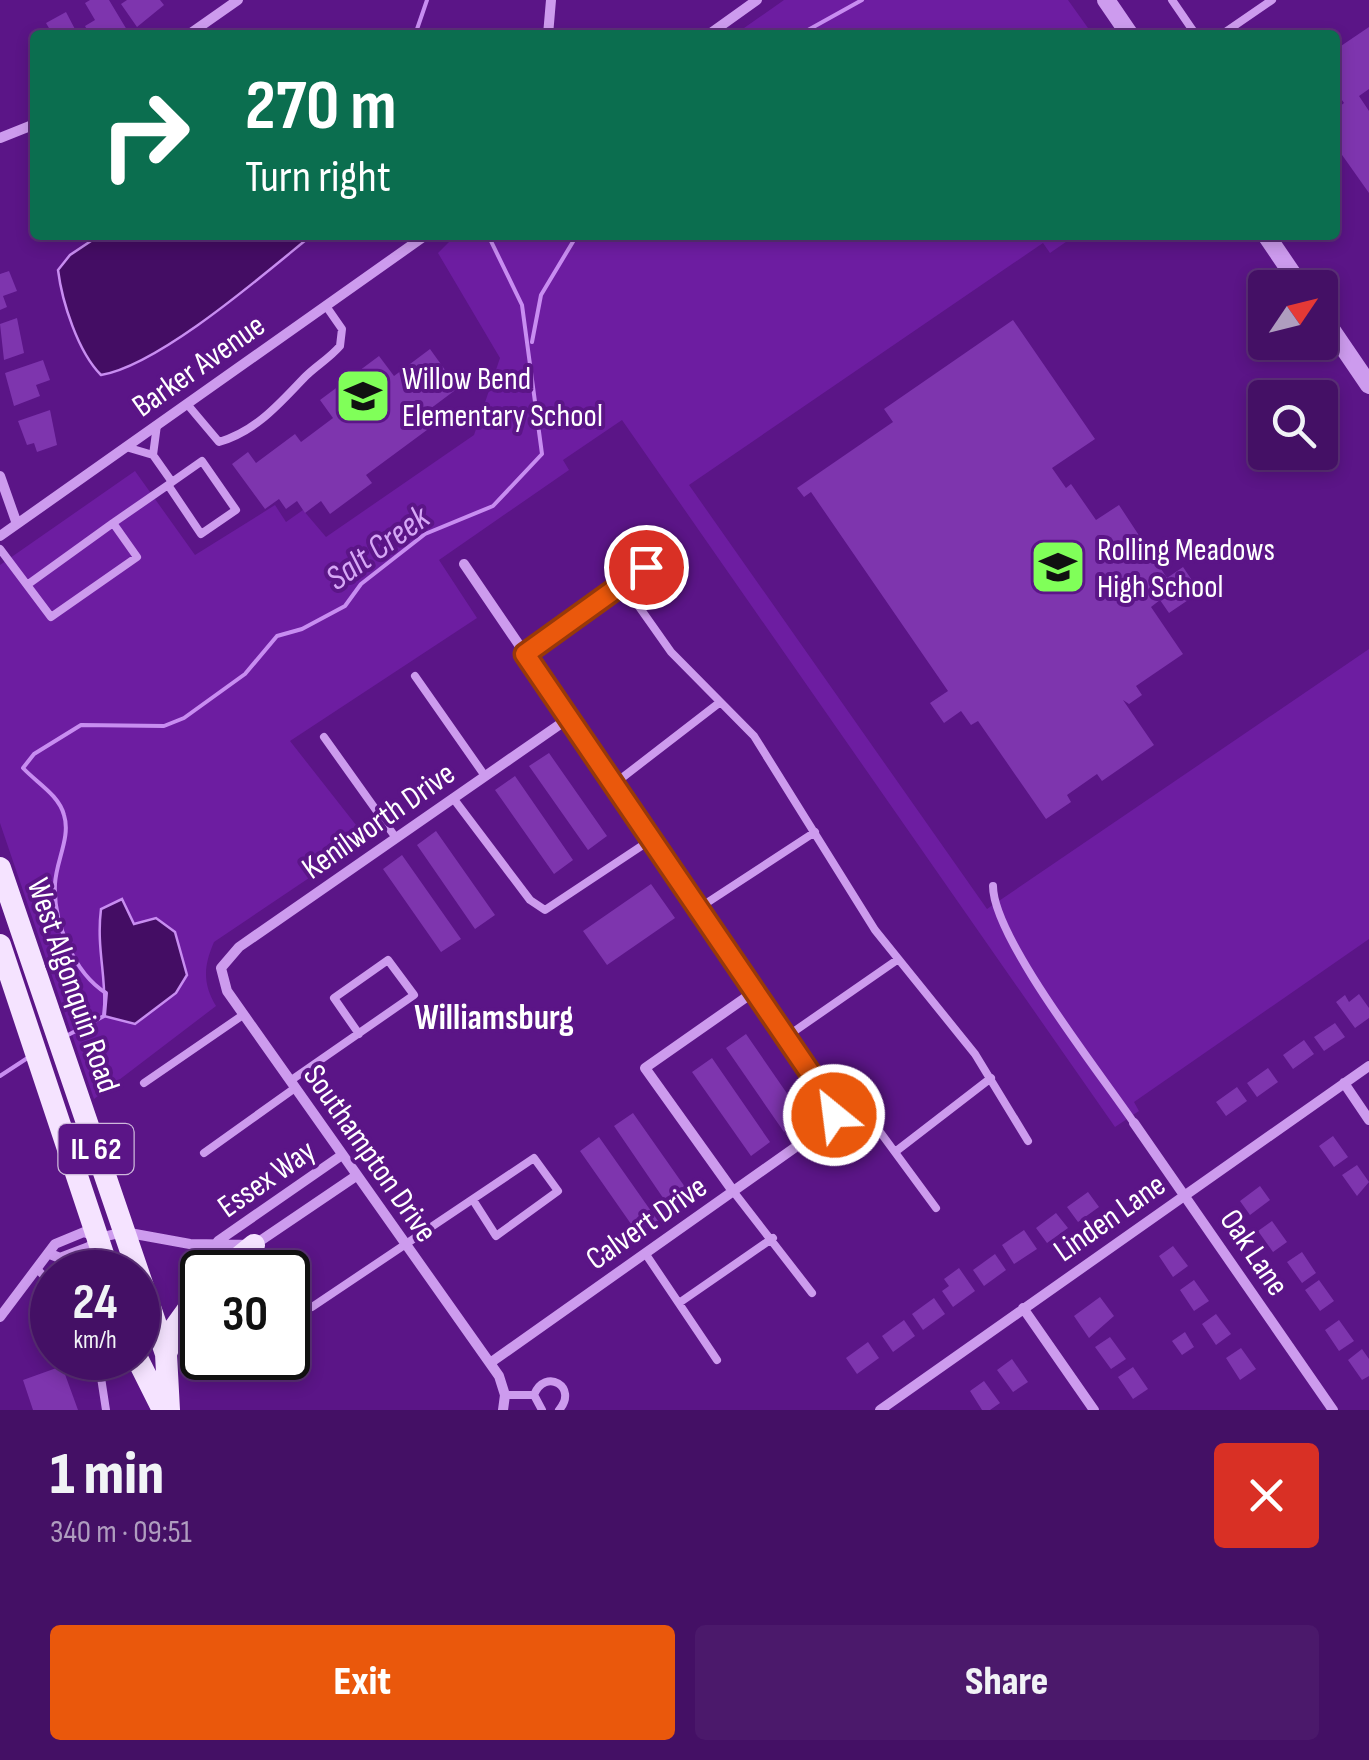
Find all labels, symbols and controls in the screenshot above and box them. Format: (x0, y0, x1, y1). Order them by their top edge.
text: 270 m (245, 65, 397, 149)
icon: right (80, 70, 210, 200)
text: Turn right (245, 150, 391, 205)
north arrow (1248, 270, 1338, 360)
map controls (1248, 270, 1338, 470)
street label: Barker Avenue (125, 306, 273, 426)
place label: Willow Bend Elementary School (402, 360, 603, 436)
school or university icon: Willow Bend Elementary School (333, 366, 393, 426)
button: search (1248, 380, 1338, 470)
water label: Salt Creek (318, 496, 439, 600)
pin (604, 525, 689, 610)
place label: Rolling Meadows High School (1097, 531, 1275, 607)
school or university icon: Rolling Meadows High School (1028, 537, 1088, 597)
icon: arrive (619, 540, 674, 595)
street label: Kenilworth Drive (295, 754, 463, 888)
street label: West Algonquin Road (18, 873, 127, 1098)
district label: Williamsburg (414, 997, 574, 1040)
street label: Southampton Drive (294, 1058, 445, 1250)
position arrow (782, 1063, 886, 1167)
road number: IL 62 (58, 1124, 134, 1174)
street label: Essex Way (211, 1132, 323, 1227)
street label: Linden Lane (1047, 1166, 1173, 1271)
street label: Calvert Drive (579, 1168, 715, 1279)
street label: Oak Lane (1211, 1202, 1297, 1303)
speed limit sign: 30 (180, 1250, 310, 1380)
text: 24 (73, 1273, 117, 1333)
text: km/h (73, 1325, 117, 1356)
text: 1 min (50, 1439, 164, 1511)
button: close (1214, 1443, 1319, 1548)
text: 340 m · 09:51 (50, 1513, 192, 1552)
button: Exit (50, 1625, 675, 1740)
button: Share (695, 1625, 1319, 1740)

